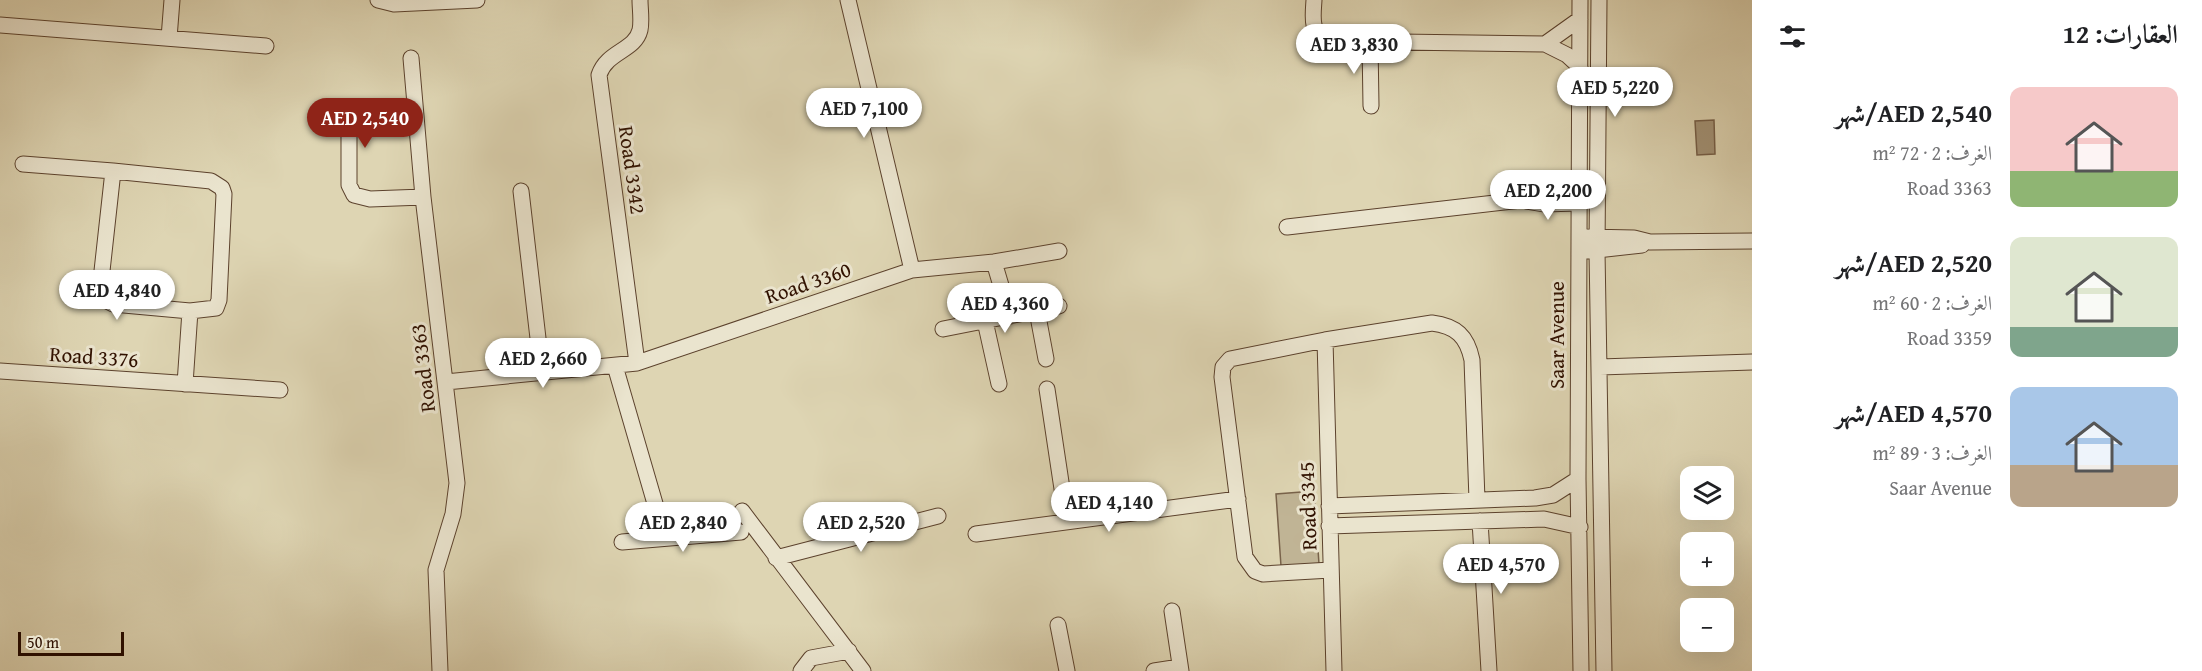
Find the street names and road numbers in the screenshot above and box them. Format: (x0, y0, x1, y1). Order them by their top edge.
street label: Road 3342 (611, 124, 654, 216)
street label: Road 3360 (761, 253, 855, 312)
street label: Saar Avenue (1541, 281, 1572, 389)
street label: Road 3363 (402, 322, 443, 414)
street label: Road 3376 (49, 338, 140, 375)
street label: Road 3345 (1290, 461, 1325, 551)

